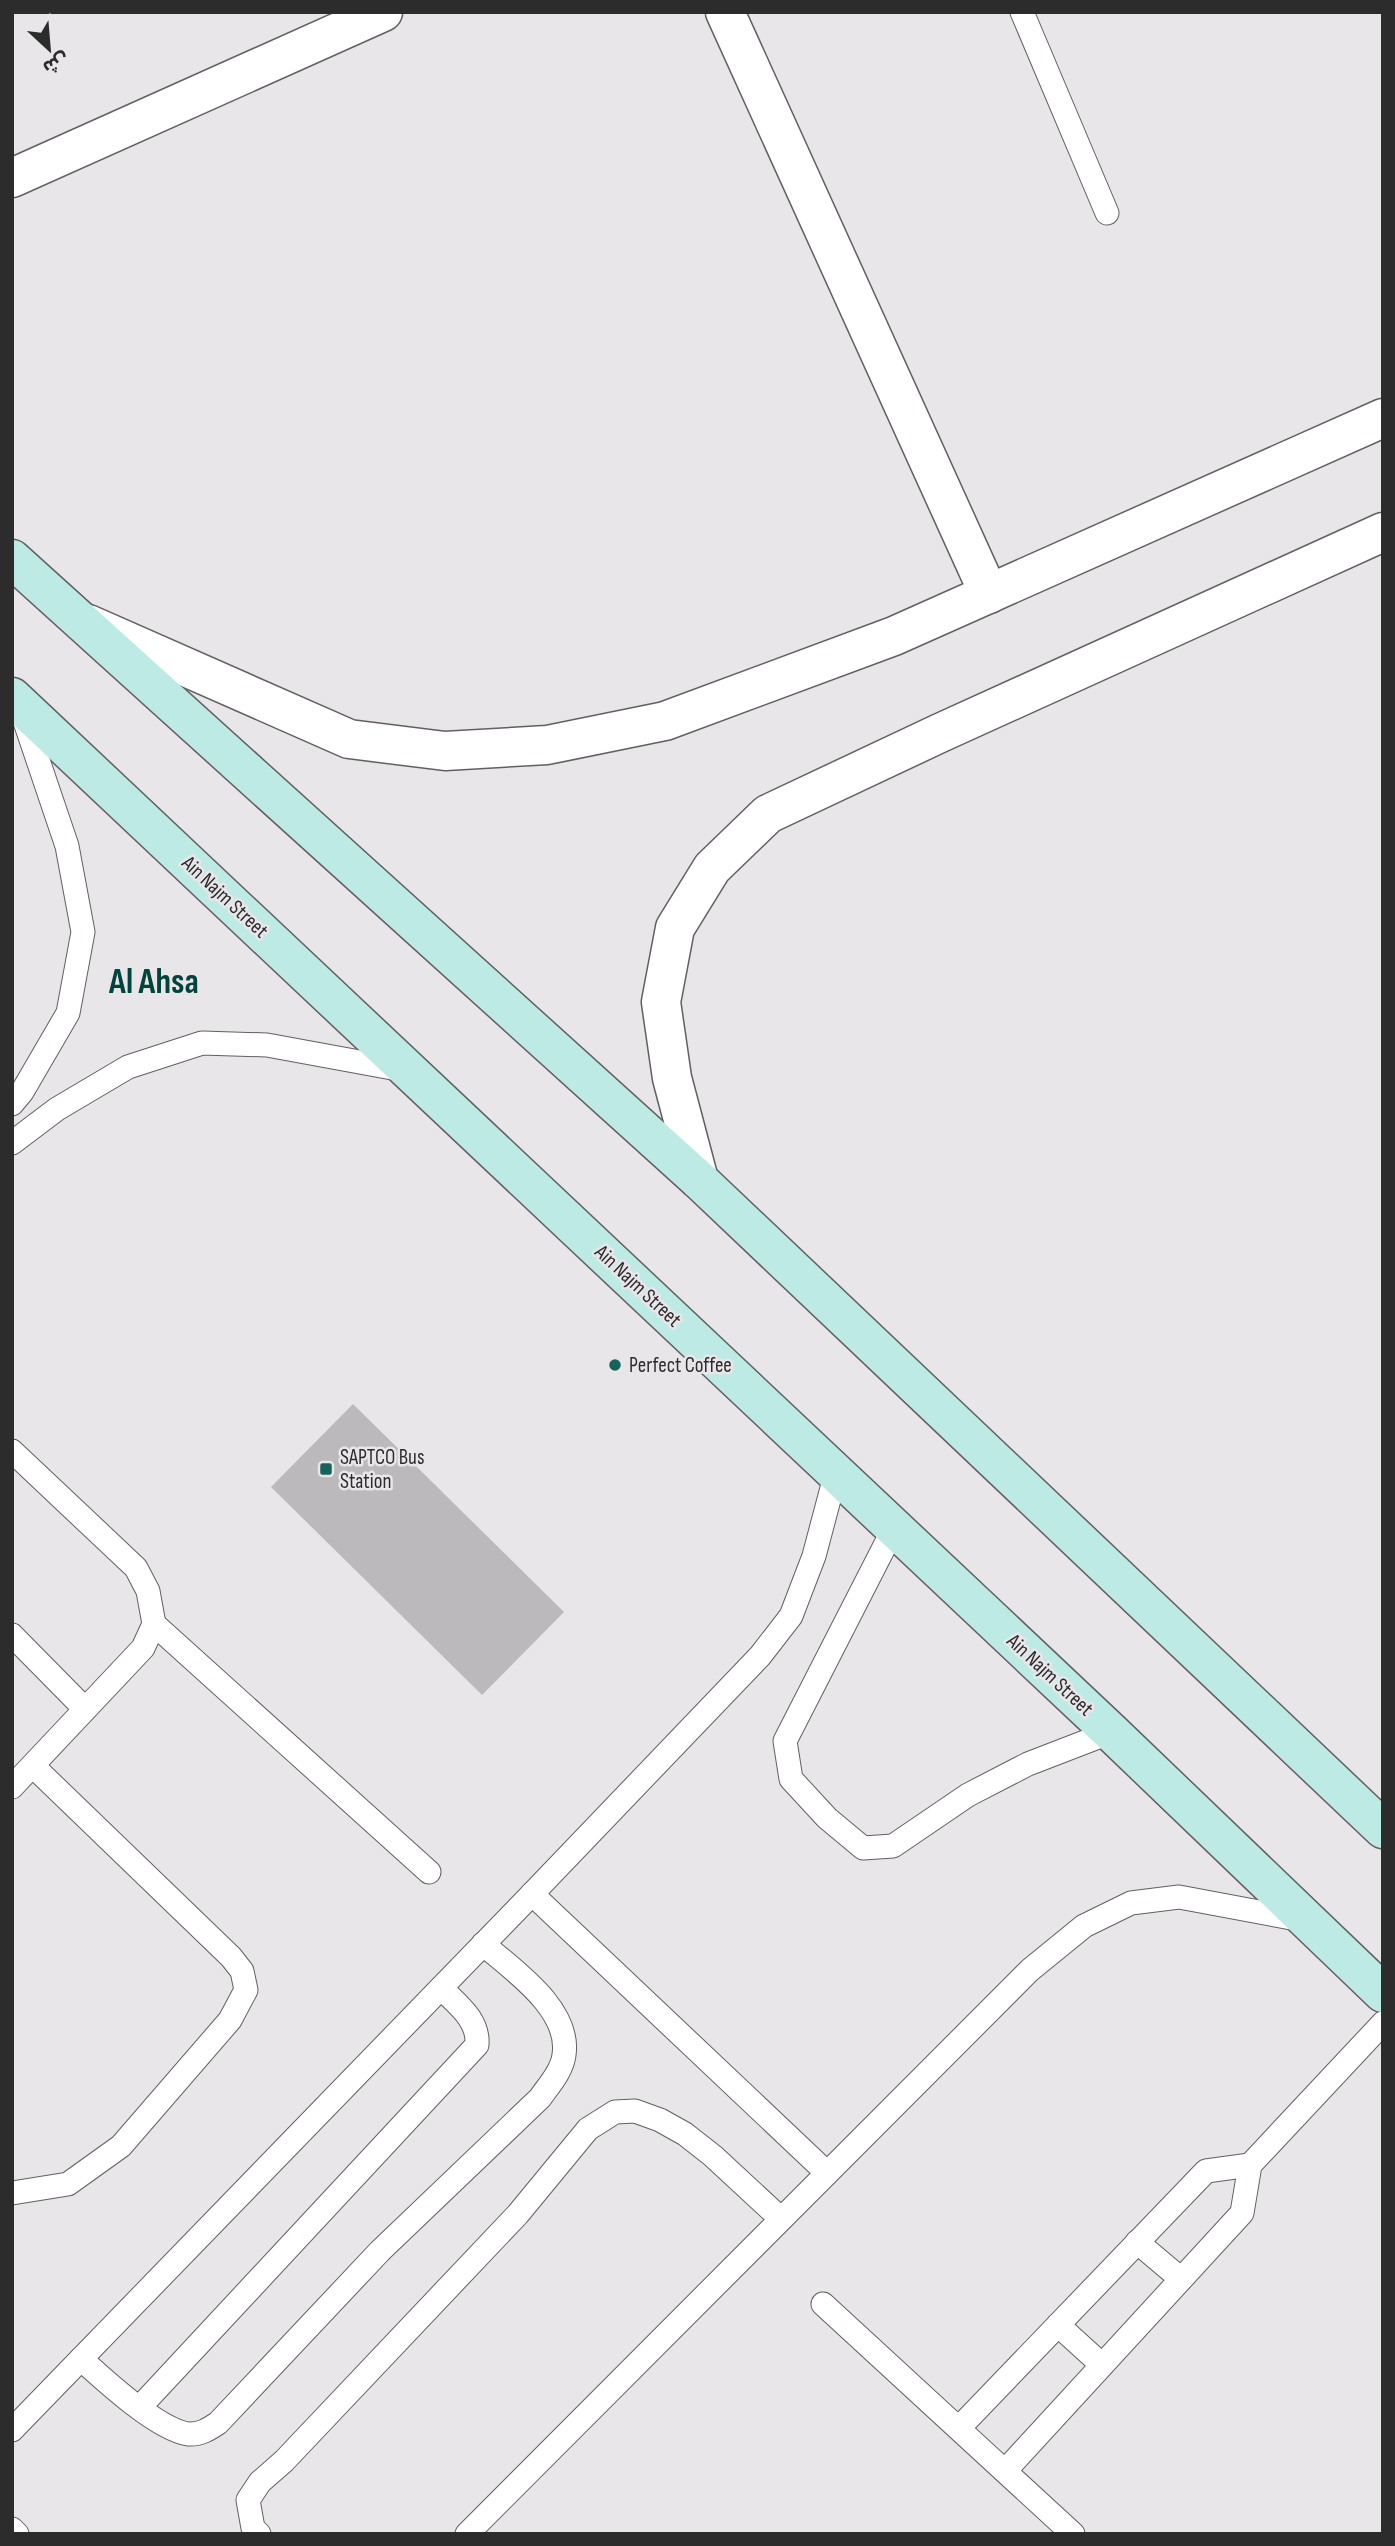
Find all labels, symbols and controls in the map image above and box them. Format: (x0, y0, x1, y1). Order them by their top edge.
north arrow (14, 14, 84, 84)
text: ش (39, 47, 73, 79)
street label: Ain Najm Street (176, 850, 273, 943)
district label: Al Ahsa (108, 961, 199, 1004)
street label: Ain Najm Street (589, 1239, 686, 1332)
place label: Perfect Coffee (629, 1353, 732, 1378)
marker: Perfect Coffee (607, 1357, 623, 1373)
place label: SAPTCO Bus Station (340, 1445, 424, 1494)
marker: SAPTCO Bus Station (318, 1461, 334, 1477)
street label: Ain Najm Street (1001, 1628, 1098, 1721)

